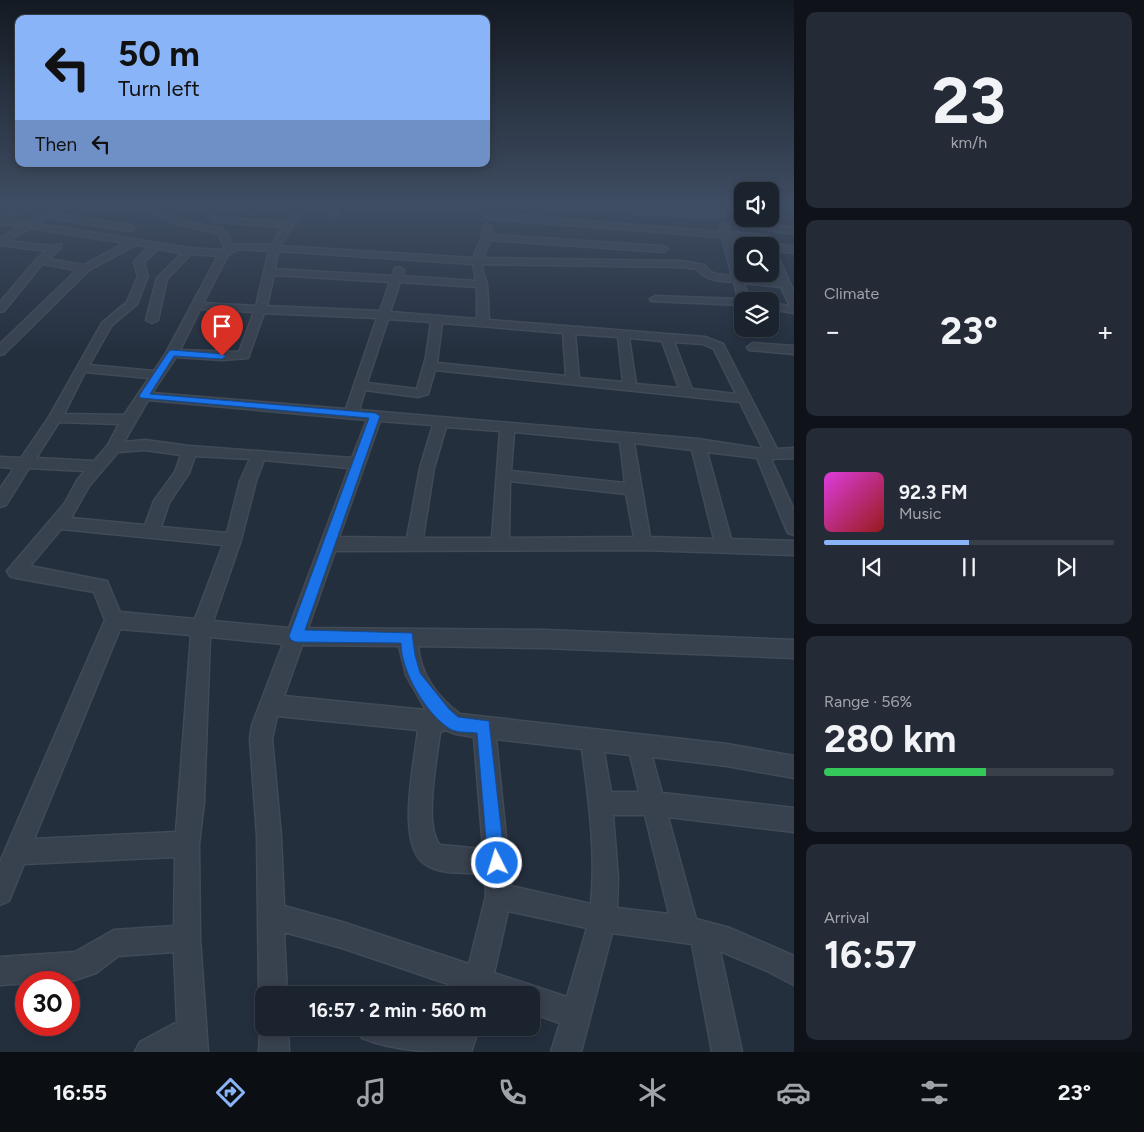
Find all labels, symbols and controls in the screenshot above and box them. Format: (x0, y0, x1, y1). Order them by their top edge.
text: 50 m (118, 33, 200, 75)
icon: left (35, 35, 100, 100)
text: 23 (932, 61, 1006, 139)
text: Turn left (118, 75, 200, 102)
icon: left (87, 130, 115, 158)
text: Then (35, 133, 77, 156)
text: km/h (951, 133, 987, 152)
map controls (734, 182, 779, 337)
button: sound (734, 182, 779, 227)
button: search (734, 237, 779, 282)
text: Climate (824, 284, 879, 303)
button: layers (734, 292, 779, 337)
pin (201, 305, 243, 356)
text: 23° (940, 308, 998, 354)
icon: arrive (208, 312, 236, 340)
text: − (824, 314, 841, 348)
text: + (1097, 314, 1114, 348)
text: 92.3 FM (899, 481, 968, 504)
text: Music (899, 504, 941, 523)
icon: previous (858, 553, 886, 581)
icon: pause (955, 553, 983, 581)
icon: next (1052, 553, 1080, 581)
text: Range · 56% (824, 692, 912, 711)
text: 280 km (824, 716, 957, 762)
position arrow (470, 836, 522, 888)
text: Arrival (824, 908, 869, 927)
text: 16:57 (824, 932, 917, 978)
speed limit sign: 30 (15, 971, 80, 1036)
text: 16:57 · 2 min · 560 m (309, 999, 486, 1022)
icon: directions (213, 1075, 248, 1110)
icon: music (354, 1075, 389, 1110)
icon: phone (495, 1075, 530, 1110)
icon: climate (635, 1075, 670, 1110)
icon: car (776, 1075, 811, 1110)
icon: filters (917, 1075, 952, 1110)
text: 16:55 (53, 1079, 107, 1106)
text: 23° (1058, 1079, 1091, 1106)

